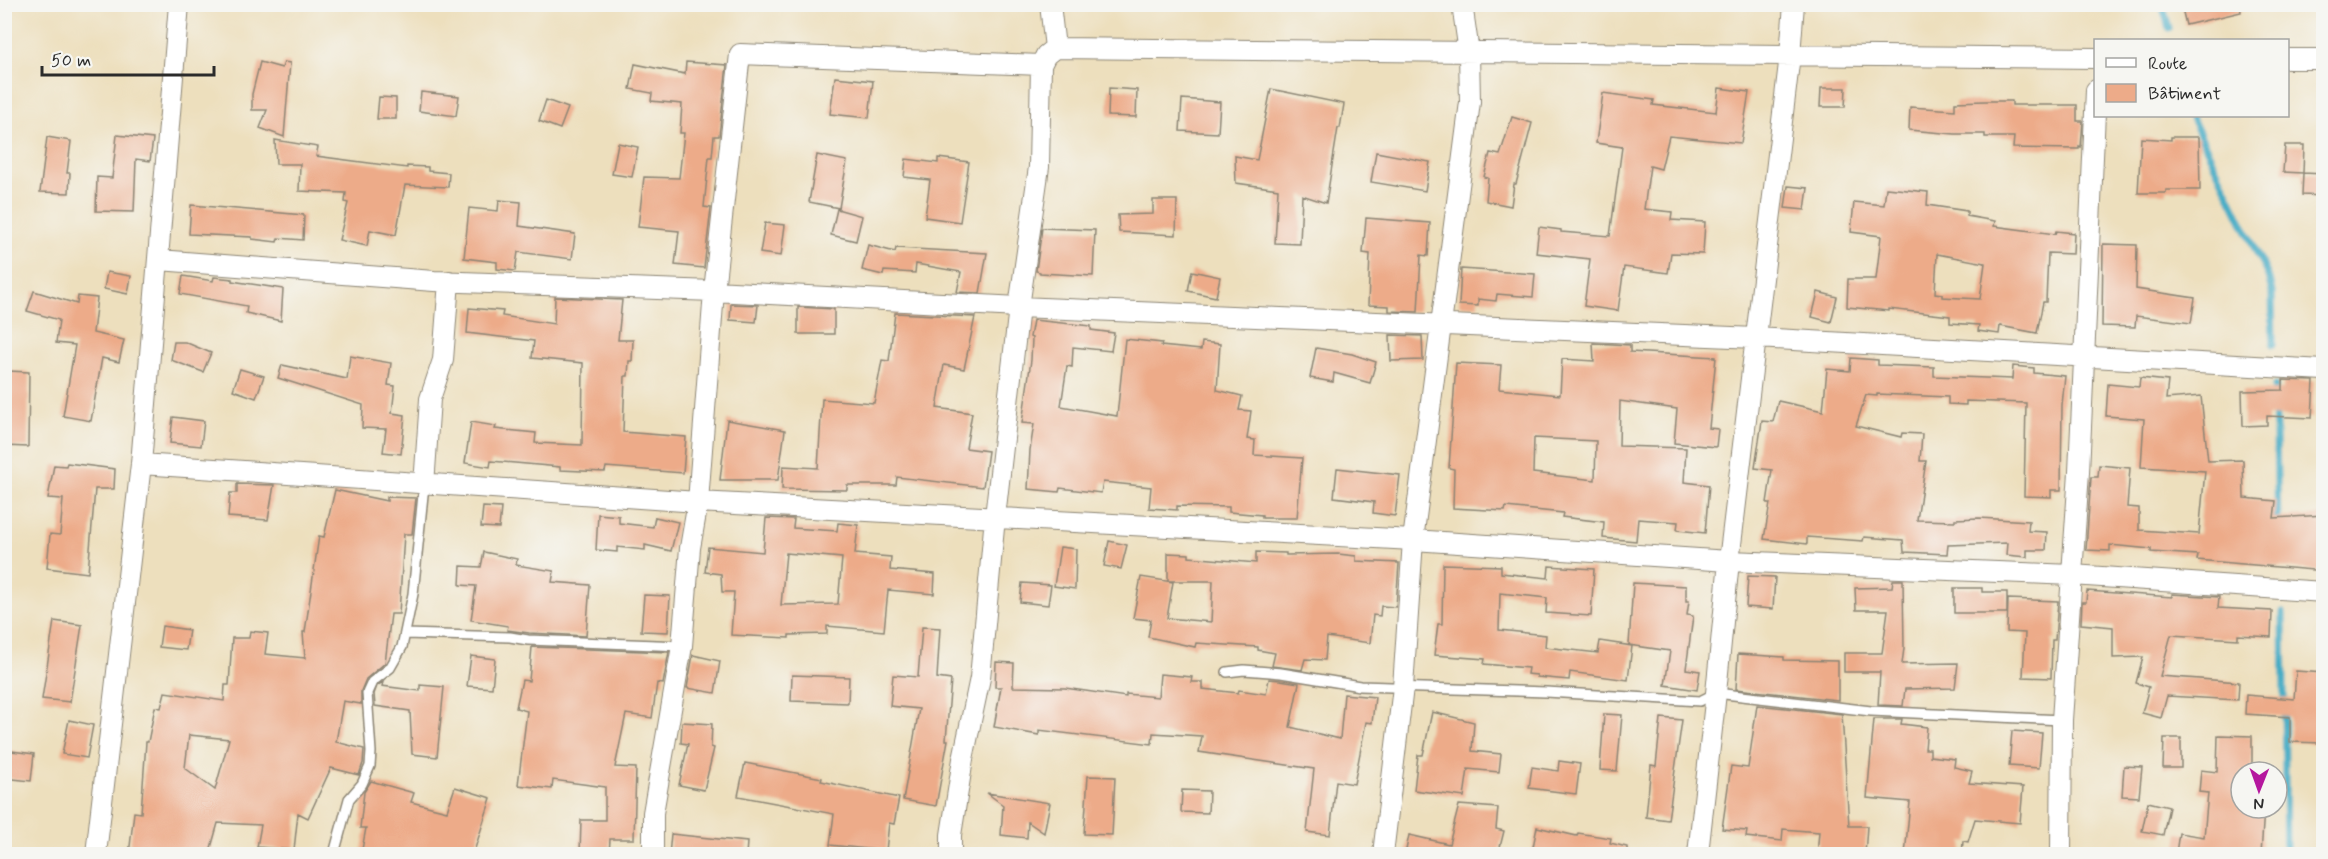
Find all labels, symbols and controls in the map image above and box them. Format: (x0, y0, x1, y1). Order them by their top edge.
scale bar (42, 39, 214, 77)
legend (2094, 39, 2289, 117)
text: 50 m (51, 49, 91, 73)
text: Route (2148, 52, 2187, 76)
text: Bâtiment (2148, 82, 2221, 106)
north arrow (2229, 760, 2289, 820)
text: N (2253, 793, 2264, 814)

